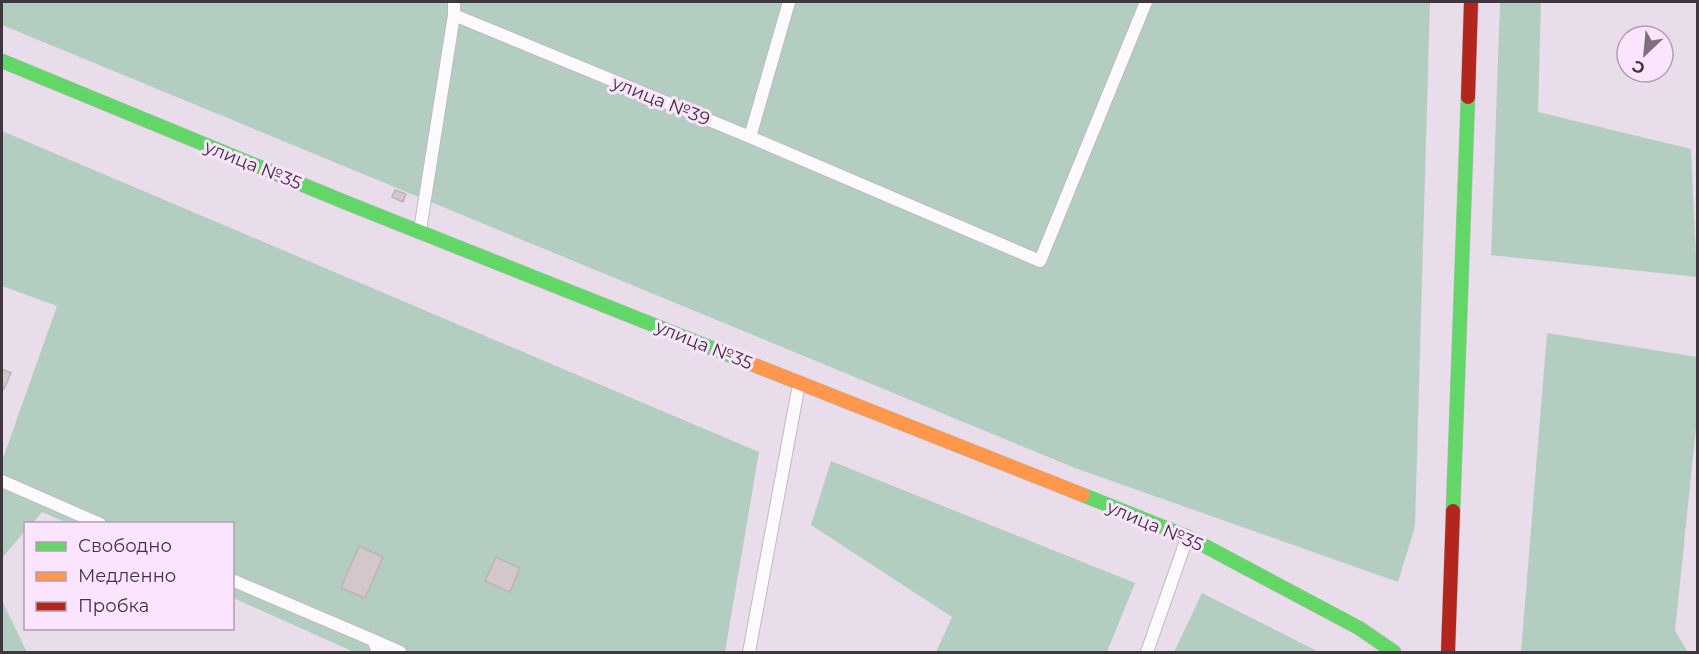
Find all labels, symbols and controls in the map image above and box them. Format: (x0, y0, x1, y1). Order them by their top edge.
north arrow (1615, 24, 1675, 84)
text: С (1629, 56, 1648, 78)
street label: улица №39 (608, 71, 713, 131)
street label: улица №35 (200, 135, 305, 194)
street label: улица №35 (651, 315, 756, 374)
street label: улица №35 (1103, 495, 1207, 556)
legend (24, 522, 234, 630)
text: Свободно (78, 535, 172, 557)
text: Медленно (78, 565, 176, 587)
text: Пробка (78, 595, 149, 617)

